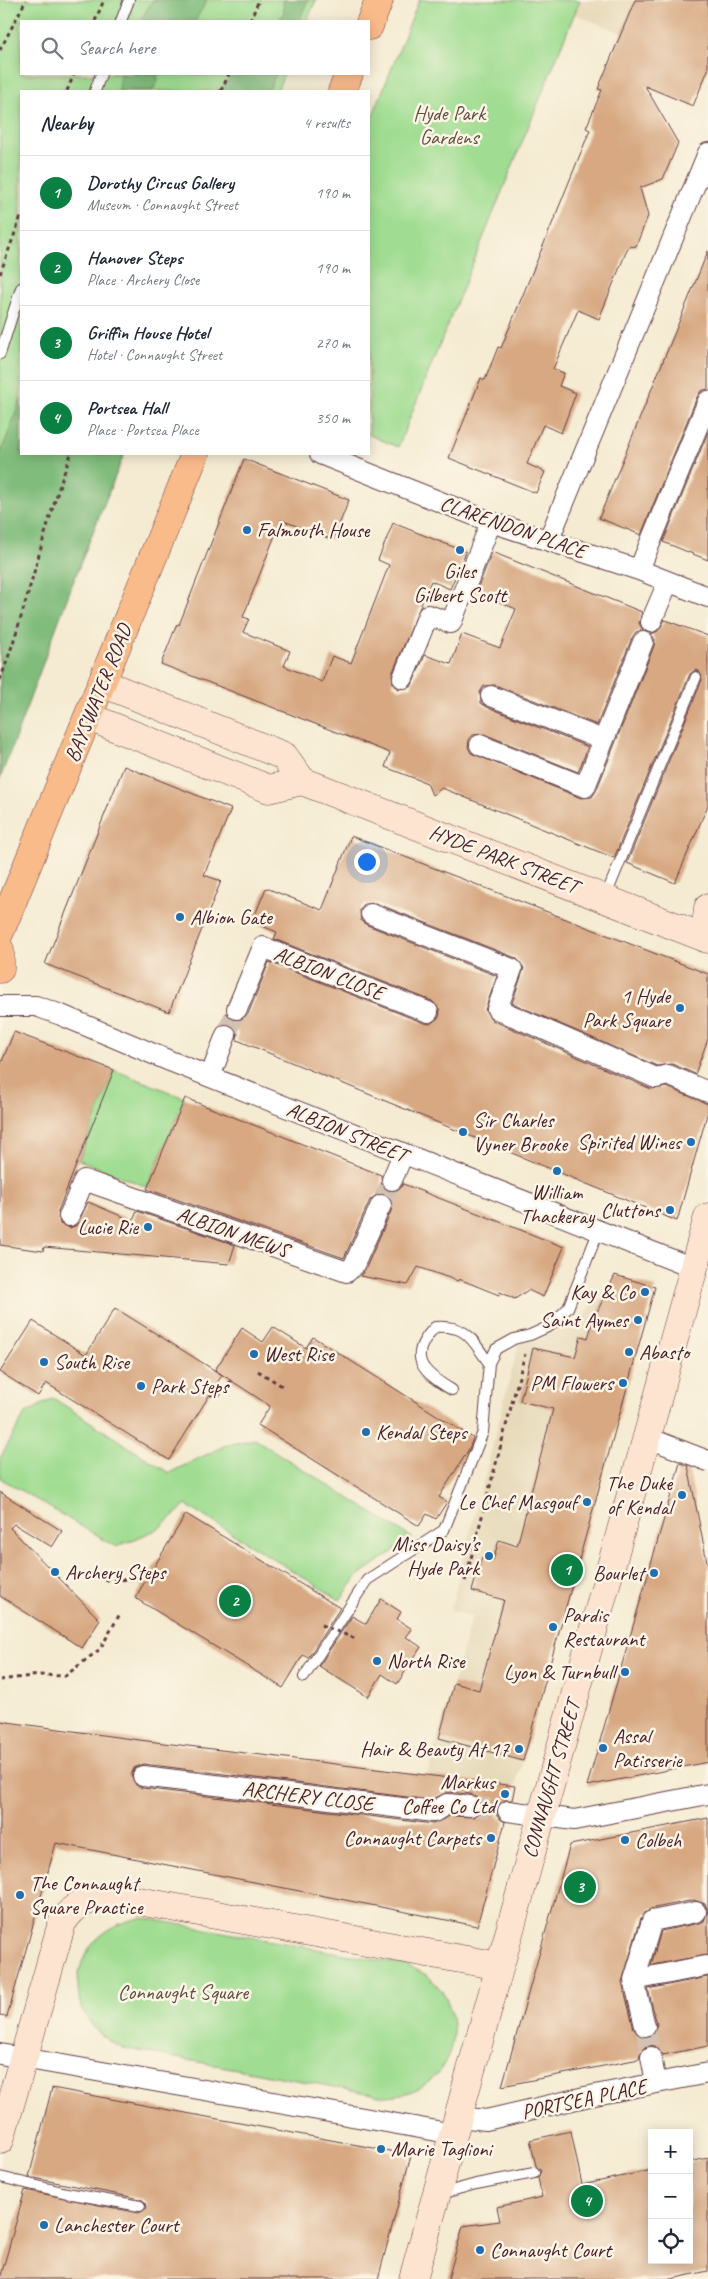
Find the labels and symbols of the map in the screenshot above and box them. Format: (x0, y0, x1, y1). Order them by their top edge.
park label: Hyde Park Gardens (413, 100, 487, 150)
street label: CLARENDON PLACE (437, 490, 592, 565)
place label: Falmouth House (257, 517, 371, 543)
marker: Falmouth House (241, 524, 253, 536)
marker: Giles Gilbert Scott (454, 544, 466, 556)
place label: Giles Gilbert Scott (414, 558, 508, 608)
street label: BAYSWATER ROAD (59, 619, 138, 766)
street label: HYDE PARK STREET (426, 819, 586, 901)
your location (354, 849, 380, 875)
place label: Albion Gate (190, 904, 274, 930)
marker: Albion Gate (174, 911, 186, 923)
street label: ALBION CLOSE (270, 940, 390, 1007)
place label: 1 Hyde Park Square (583, 983, 672, 1033)
marker: 1 Hyde Park Square (674, 1002, 686, 1014)
street label: ALBION STREET (283, 1096, 415, 1170)
place label: Sir Charles Vyner Brooke (473, 1107, 569, 1157)
marker: Sir Charles Vyner Brooke (457, 1126, 469, 1138)
place label: Spirited Wines (577, 1129, 683, 1155)
marker: Spirited Wines (685, 1136, 697, 1148)
marker: William Thackeray (551, 1165, 563, 1177)
place label: William Thackeray (520, 1179, 596, 1229)
place label: Cluttons (601, 1197, 662, 1223)
street label: ALBION MEWS (173, 1201, 295, 1264)
marker: Cluttons (664, 1204, 676, 1216)
place label: Lucie Rie (78, 1214, 139, 1240)
marker: Lucie Rie (142, 1221, 154, 1233)
place label: Kay & Co (570, 1279, 637, 1305)
marker: Kay & Co (639, 1286, 651, 1298)
place label: Saint Aymes (540, 1307, 630, 1333)
marker: Saint Aymes (632, 1314, 644, 1326)
place label: Abasto (639, 1339, 692, 1365)
place label: West Rise (264, 1341, 335, 1367)
marker: Abasto (623, 1346, 635, 1358)
marker: West Rise (248, 1348, 260, 1360)
place label: South Rise (54, 1349, 131, 1375)
marker: South Rise (38, 1356, 50, 1368)
place label: PM Flowers (530, 1370, 615, 1396)
place label: Park Steps (151, 1373, 230, 1399)
marker: PM Flowers (617, 1377, 629, 1389)
marker: Park Steps (135, 1380, 147, 1392)
place label: Kendal Steps (376, 1419, 469, 1445)
marker: Kendal Steps (360, 1426, 372, 1438)
place label: The Duke of Kendal (606, 1470, 675, 1520)
place label: Le Chef Masgouf (459, 1489, 581, 1515)
marker: The Duke of Kendal (676, 1489, 688, 1501)
marker: Le Chef Masgouf (581, 1496, 593, 1508)
place label: Miss Daisy’s Hyde Park (392, 1531, 481, 1581)
marker: Miss Daisy’s Hyde Park (483, 1550, 495, 1562)
pin: 1 (551, 1551, 583, 1589)
place label: Archery Steps (65, 1559, 167, 1585)
place label: Bourlet (593, 1560, 647, 1586)
marker: Archery Steps (49, 1566, 61, 1578)
marker: Bourlet (648, 1567, 660, 1579)
pin: 2 (219, 1582, 251, 1620)
place label: Pardis Restaurant (563, 1602, 646, 1652)
marker: Pardis Restaurant (547, 1621, 559, 1633)
place label: North Rise (387, 1648, 466, 1674)
marker: North Rise (371, 1655, 383, 1667)
place label: Lyon & Turnbull (504, 1659, 618, 1685)
marker: Lyon & Turnbull (619, 1666, 631, 1678)
street label: CONNAUGHT STREET (516, 1693, 587, 1861)
place label: Assal Patisserie (613, 1723, 683, 1773)
place label: Hair & Beauty At 17 (360, 1736, 511, 1762)
marker: Assal Patisserie (597, 1742, 609, 1754)
marker: Hair & Beauty At 17 (513, 1743, 525, 1755)
place label: Markus Coffee Co Ltd (402, 1769, 499, 1819)
street label: ARCHERY CLOSE (241, 1775, 378, 1817)
marker: Markus Coffee Co Ltd (499, 1788, 511, 1800)
place label: Connaught Carpets (344, 1825, 483, 1851)
place label: Colbeh (635, 1827, 682, 1853)
marker: Connaught Carpets (485, 1832, 497, 1844)
marker: Colbeh (619, 1834, 631, 1846)
pin: 3 (564, 1868, 596, 1906)
place label: The Connaught Square Practice (30, 1870, 144, 1920)
marker: The Connaught Square Practice (14, 1889, 26, 1901)
park label: Connaught Square (118, 1979, 249, 2005)
street label: PORTSEA PLACE (519, 2073, 651, 2125)
place label: Marie Taglioni (391, 2136, 495, 2162)
marker: Marie Taglioni (375, 2143, 387, 2155)
pin: 4 (571, 2182, 603, 2220)
place label: Lanchester Court (54, 2212, 181, 2238)
marker: Lanchester Court (38, 2219, 50, 2231)
place label: Connaught Court (490, 2237, 613, 2263)
marker: Connaught Court (474, 2244, 486, 2256)

